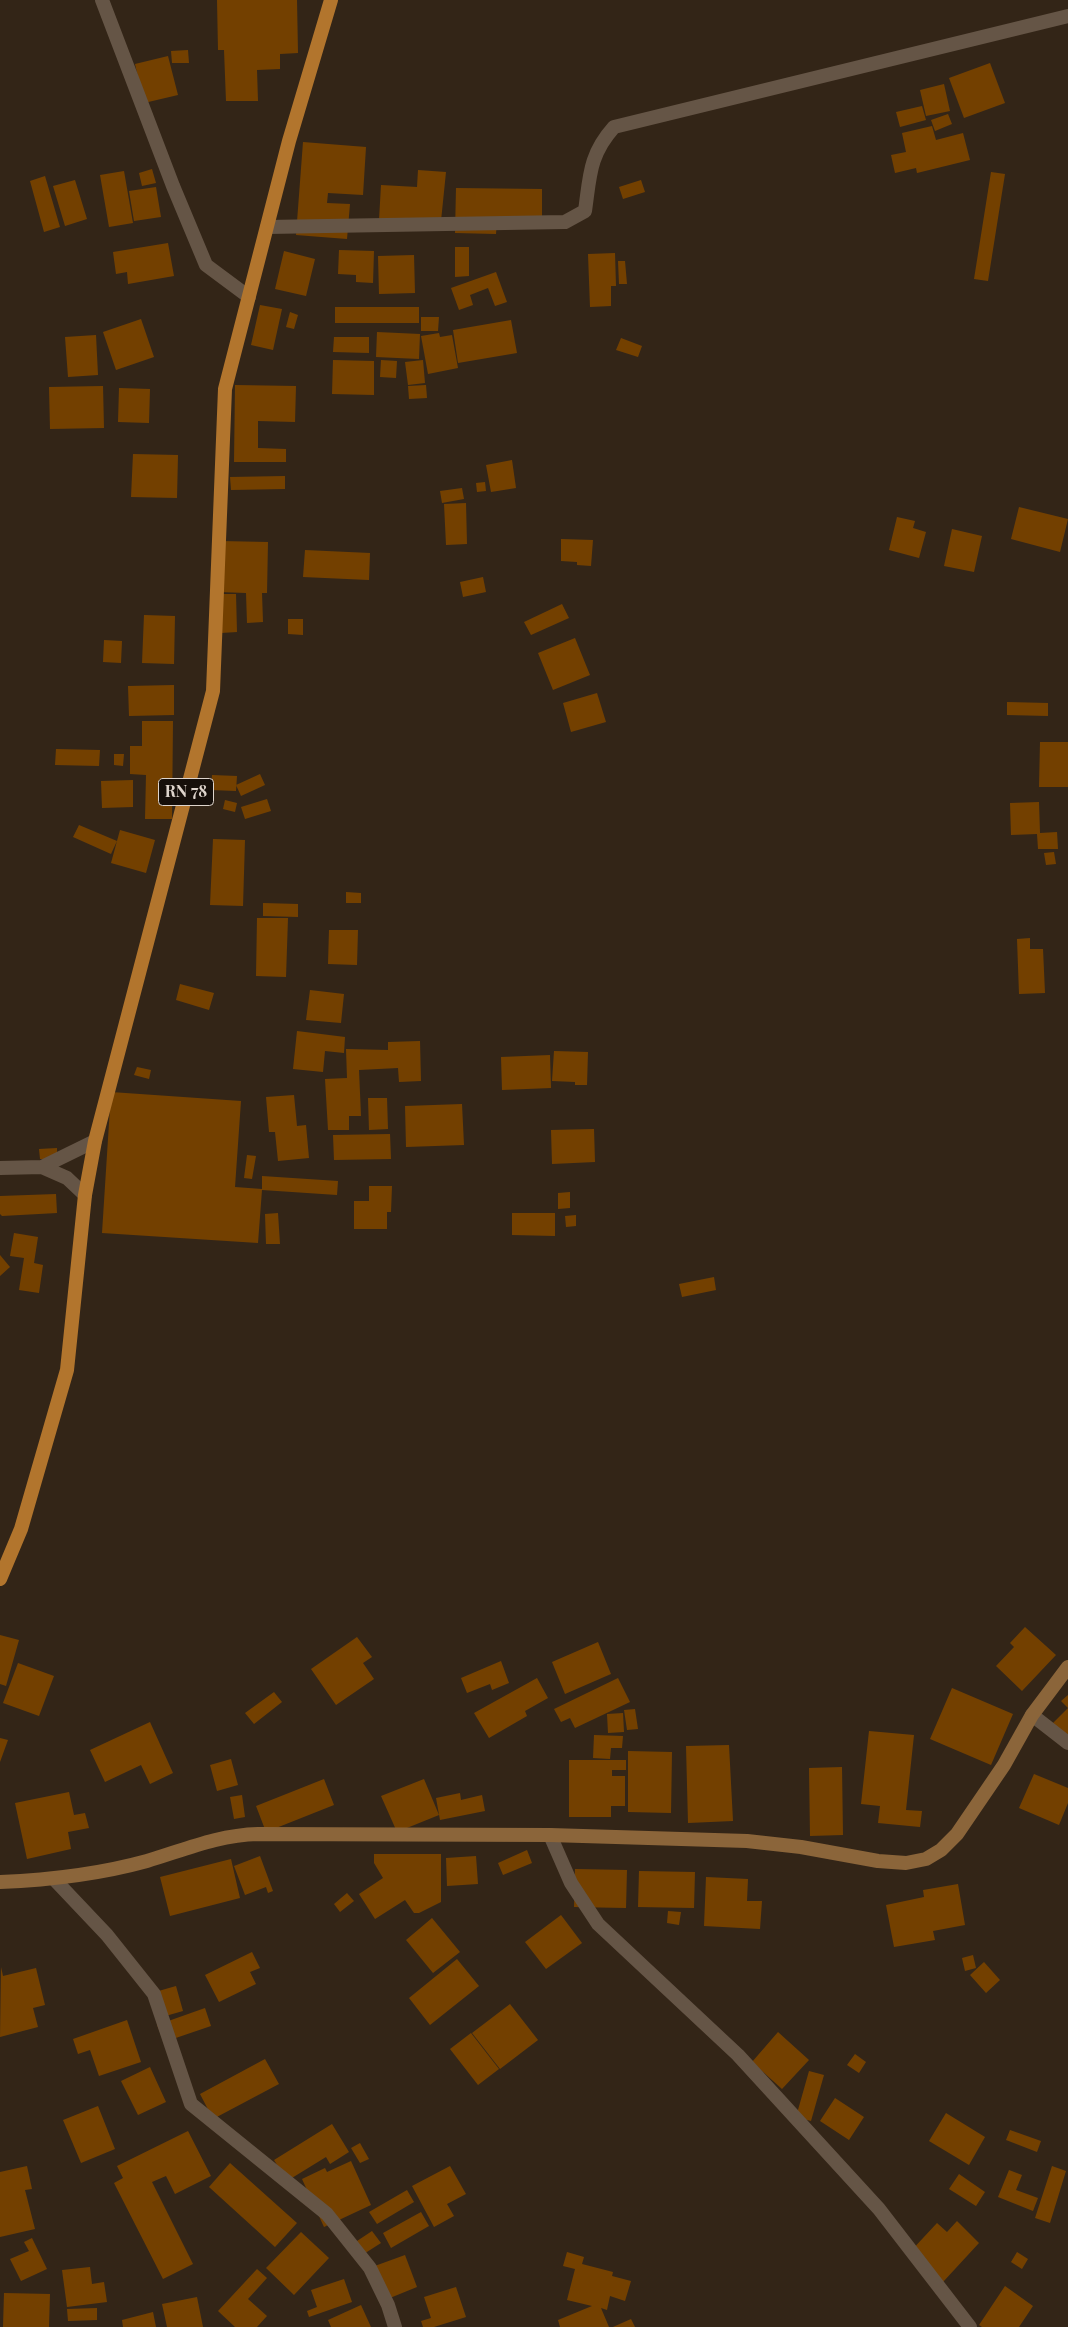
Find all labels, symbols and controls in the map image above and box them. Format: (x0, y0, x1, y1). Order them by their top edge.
road number: RN 78 (158, 779, 214, 806)

